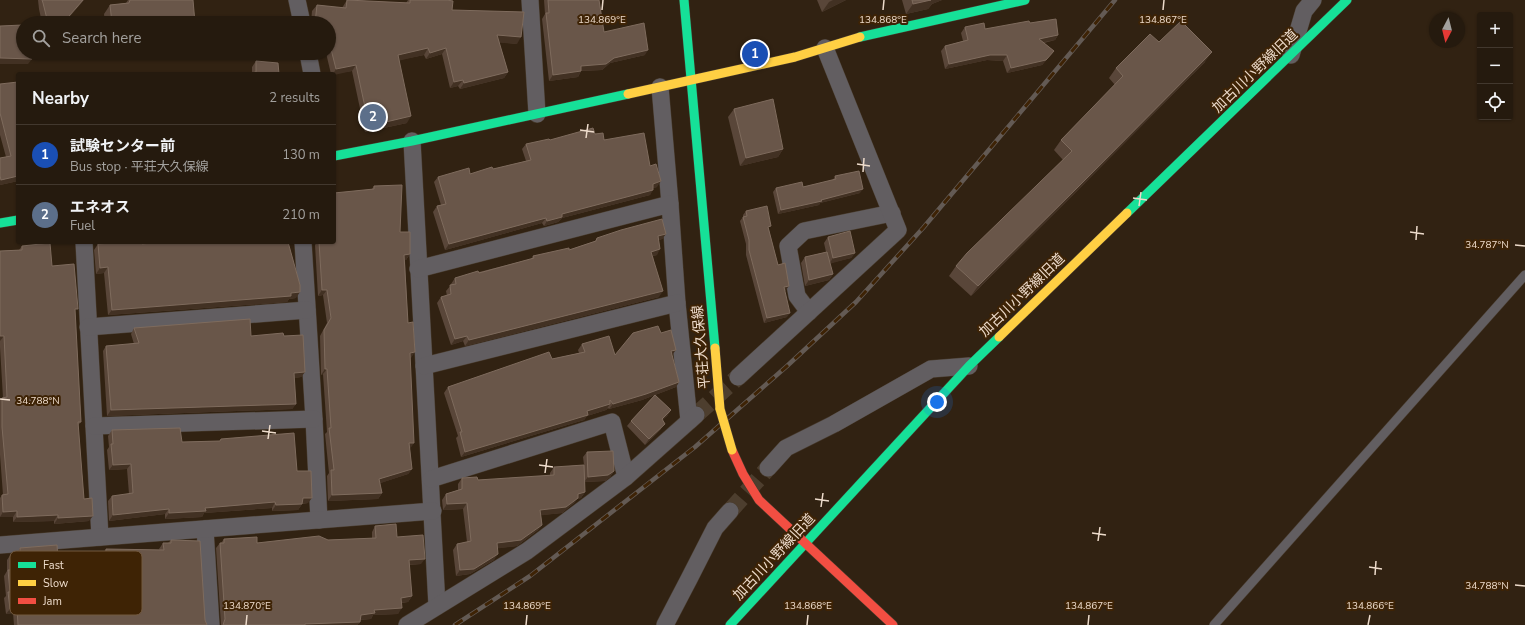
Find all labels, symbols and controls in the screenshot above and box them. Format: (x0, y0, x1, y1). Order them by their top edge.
north arrow (1429, 12, 1465, 48)
map controls (1477, 12, 1513, 120)
button: + (1477, 12, 1513, 48)
text: 134.869°E (578, 13, 626, 27)
text: 134.868°E (859, 13, 907, 27)
text: 134.867°E (1139, 13, 1187, 27)
search box (16, 16, 336, 60)
street label: 加古川小野線旧道 (1208, 25, 1302, 117)
icon: search (30, 27, 52, 49)
text: Search here (62, 28, 142, 48)
pin: 1 (742, 39, 768, 69)
button: − (1477, 48, 1513, 84)
button: locate (1477, 84, 1513, 120)
text: Nearby (32, 87, 89, 110)
text: 2 results (269, 89, 320, 107)
pin: 2 (360, 102, 386, 132)
text: 試験センター前 (70, 136, 175, 156)
text: 1 (41, 146, 49, 164)
text: 130 m (282, 146, 320, 164)
text: Bus stop · 平荘大久保線 (70, 158, 209, 176)
text: エネオス (70, 197, 130, 217)
text: 2 (41, 206, 49, 224)
text: 210 m (282, 206, 320, 224)
text: Fuel (70, 217, 95, 235)
text: 34.787°N (1465, 238, 1509, 252)
street label: 加古川小野線旧道 (975, 249, 1069, 341)
street label: 平荘大久保線 (688, 304, 714, 390)
your location (927, 392, 947, 412)
text: 34.788°N (16, 394, 60, 408)
street label: 加古川小野線旧道 (729, 510, 819, 604)
legend (10, 551, 142, 615)
text: Fast (43, 558, 64, 573)
text: Slow (43, 576, 68, 591)
text: 34.788°N (1465, 579, 1509, 593)
text: Jam (42, 594, 62, 609)
text: 134.870°E (223, 599, 271, 613)
text: 134.869°E (503, 599, 551, 613)
text: 134.868°E (784, 599, 832, 613)
text: 134.867°E (1065, 599, 1113, 613)
text: 134.866°E (1346, 599, 1394, 613)

